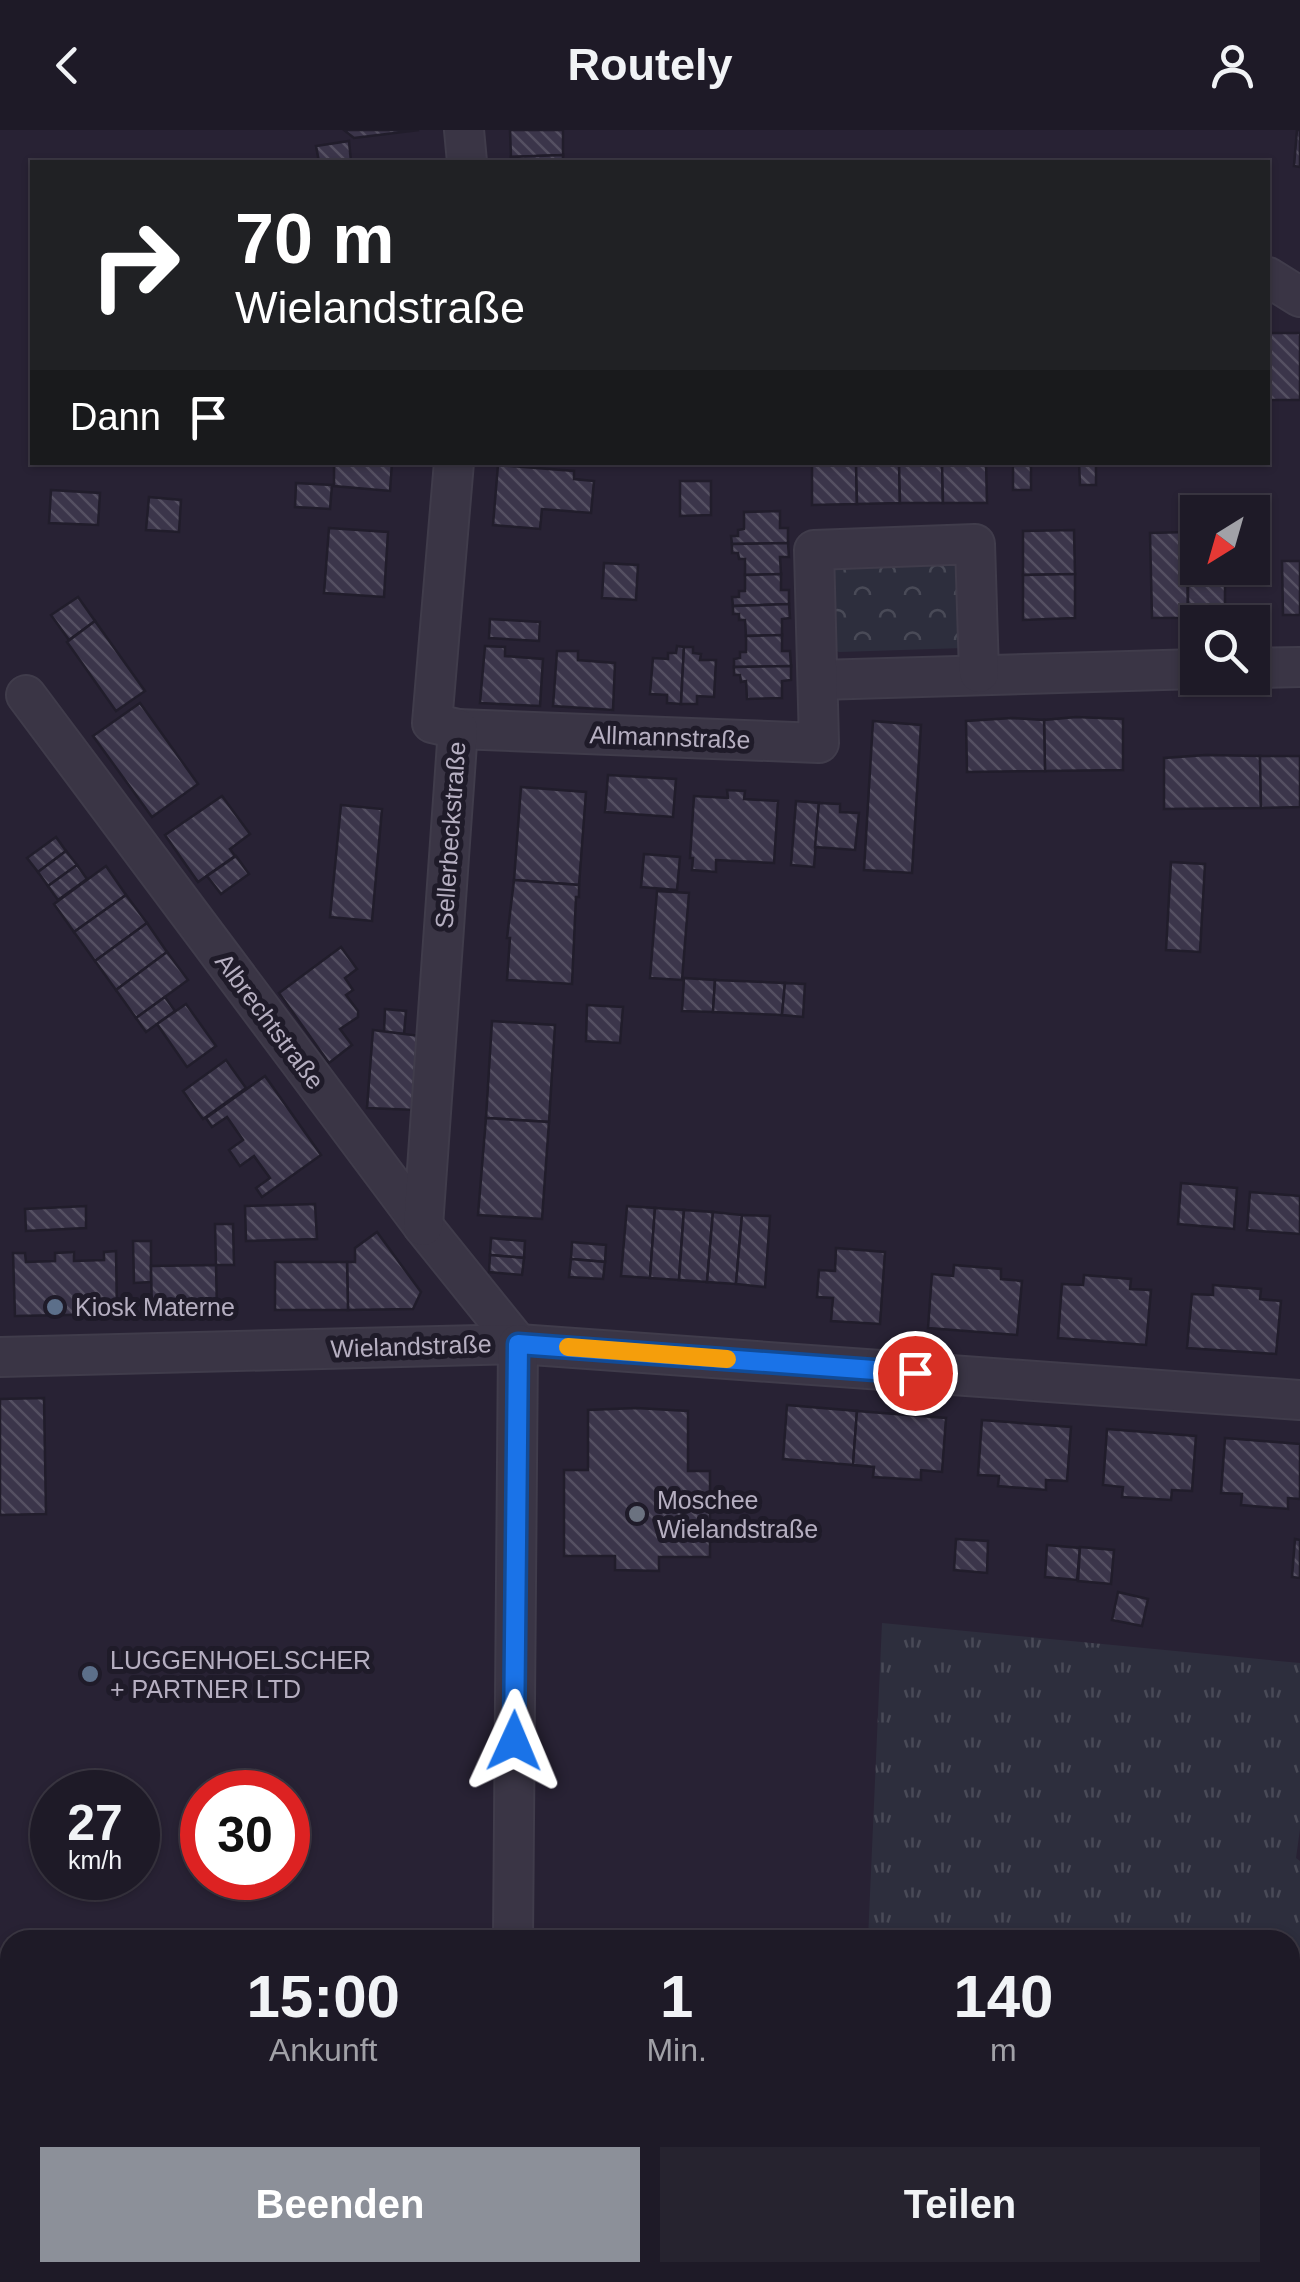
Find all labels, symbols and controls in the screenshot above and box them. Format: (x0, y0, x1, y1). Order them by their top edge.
icon: back (40, 38, 95, 93)
icon: person (1205, 38, 1260, 93)
text: Routely (567, 39, 733, 90)
icon: right (70, 200, 200, 330)
text: 70 m (235, 200, 395, 278)
text: Wielandstraße (235, 282, 525, 333)
icon: arrive (181, 390, 236, 445)
text: Dann (70, 396, 161, 438)
north arrow (1180, 495, 1270, 585)
map controls (1180, 495, 1270, 695)
button: search (1180, 605, 1270, 695)
street label: Allmannstraße (589, 720, 751, 754)
street label: Sellerbeckstraße (429, 740, 471, 930)
street label: Albrechtstraße (210, 948, 330, 1094)
place label: Kiosk Materne (75, 1293, 235, 1321)
marker: Kiosk Materne (44, 1296, 66, 1318)
street label: Wielandstraße (330, 1329, 492, 1363)
pin (873, 1331, 958, 1416)
icon: arrive (888, 1346, 943, 1401)
place label: Moschee Wielandstraße (657, 1486, 818, 1543)
marker: Moschee Wielandstraße (626, 1503, 648, 1525)
place label: LUGGENHOELSCHER + PARTNER LTD (110, 1646, 371, 1703)
marker: LUGGENHOELSCHER + PARTNER LTD (79, 1663, 101, 1685)
position arrow (462, 1689, 566, 1793)
speed limit sign: 30 (180, 1770, 310, 1900)
text: 27 (67, 1795, 123, 1851)
text: km/h (68, 1846, 122, 1874)
text: 15:00 (246, 1963, 400, 2030)
text: 1 (660, 1963, 693, 2030)
text: 140 (953, 1963, 1053, 2030)
text: Ankunft (269, 2032, 377, 2068)
text: Min. (646, 2032, 707, 2068)
text: m (990, 2032, 1017, 2068)
button: Beenden (40, 2147, 640, 2262)
button: Teilen (660, 2147, 1260, 2262)

